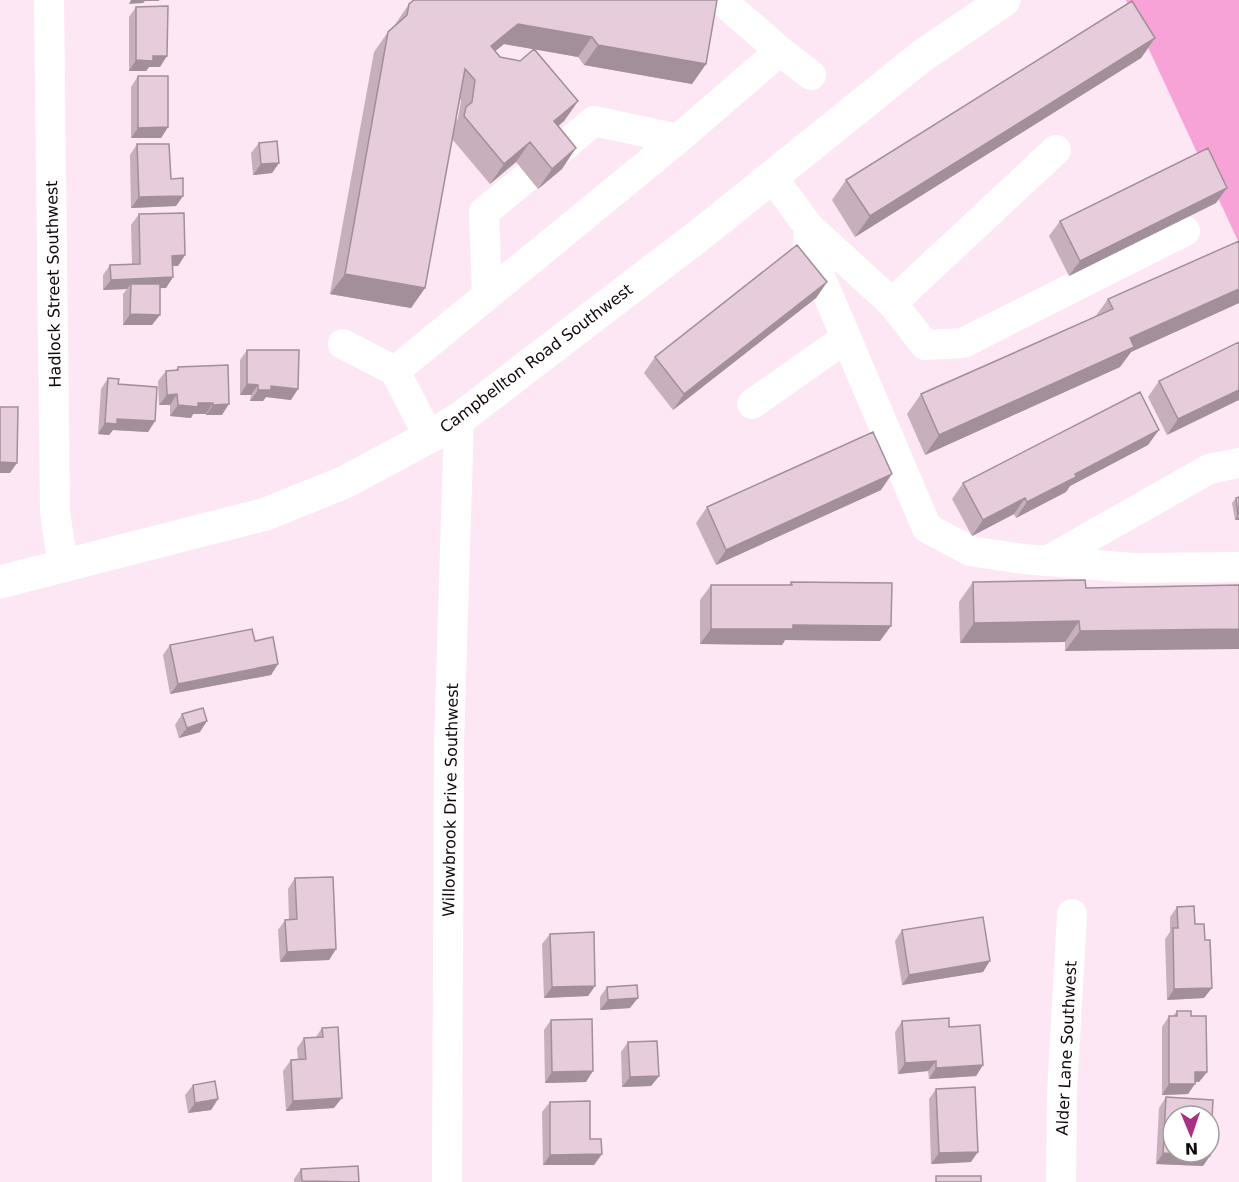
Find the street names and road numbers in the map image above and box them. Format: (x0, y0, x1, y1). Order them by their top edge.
street label: Hadlock Street Southwest (42, 180, 65, 388)
street label: Campbellton Road Southwest (436, 280, 636, 437)
street label: Willowbrook Drive Southwest (439, 683, 462, 917)
street label: Alder Lane Southwest (1052, 960, 1081, 1136)

